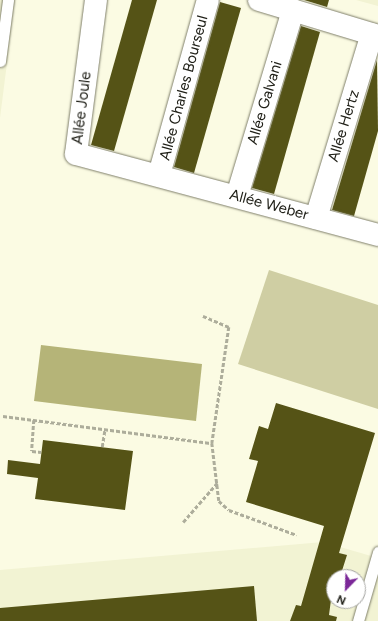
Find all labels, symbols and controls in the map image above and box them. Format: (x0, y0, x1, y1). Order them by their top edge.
street label: Allée Charles Bourseul (156, 14, 212, 162)
street label: Allée Galvani (244, 59, 286, 147)
street label: Allée Joule (69, 71, 95, 145)
street label: Allée Hertz (325, 88, 363, 164)
street label: Allée Weber (228, 186, 310, 224)
north arrow (326, 569, 366, 609)
text: N (335, 592, 348, 607)

